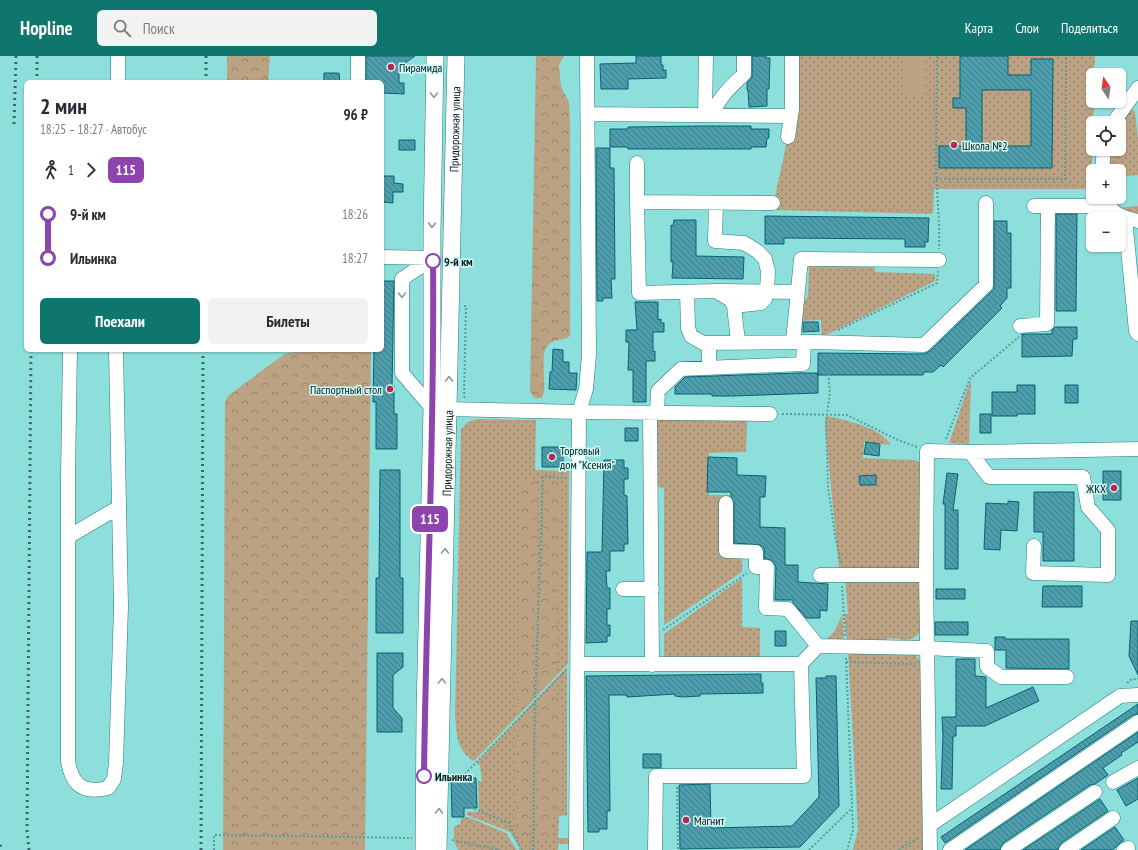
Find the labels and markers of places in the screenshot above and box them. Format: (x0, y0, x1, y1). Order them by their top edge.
place label: Пирамида (399, 60, 442, 75)
marker: Пирамида (386, 62, 396, 72)
place label: Школа №2 (962, 138, 1008, 153)
marker: Школа №2 (949, 140, 959, 150)
marker: 9-й км (425, 253, 441, 269)
place label: 9-й км (444, 254, 473, 269)
place label: Паспортный стол (310, 382, 382, 397)
marker: Паспортный стол (385, 384, 395, 394)
place label: Торговый дом "Ксения" (560, 443, 615, 472)
marker: Торговый дом "Ксения" (547, 452, 557, 462)
place label: ЖКХ (1085, 481, 1106, 496)
marker: ЖКХ (1109, 483, 1119, 493)
marker: Ильинка (416, 768, 432, 784)
place label: Ильинка (435, 769, 472, 784)
place label: Магнит (694, 813, 724, 828)
marker: Магнит (681, 815, 691, 825)

